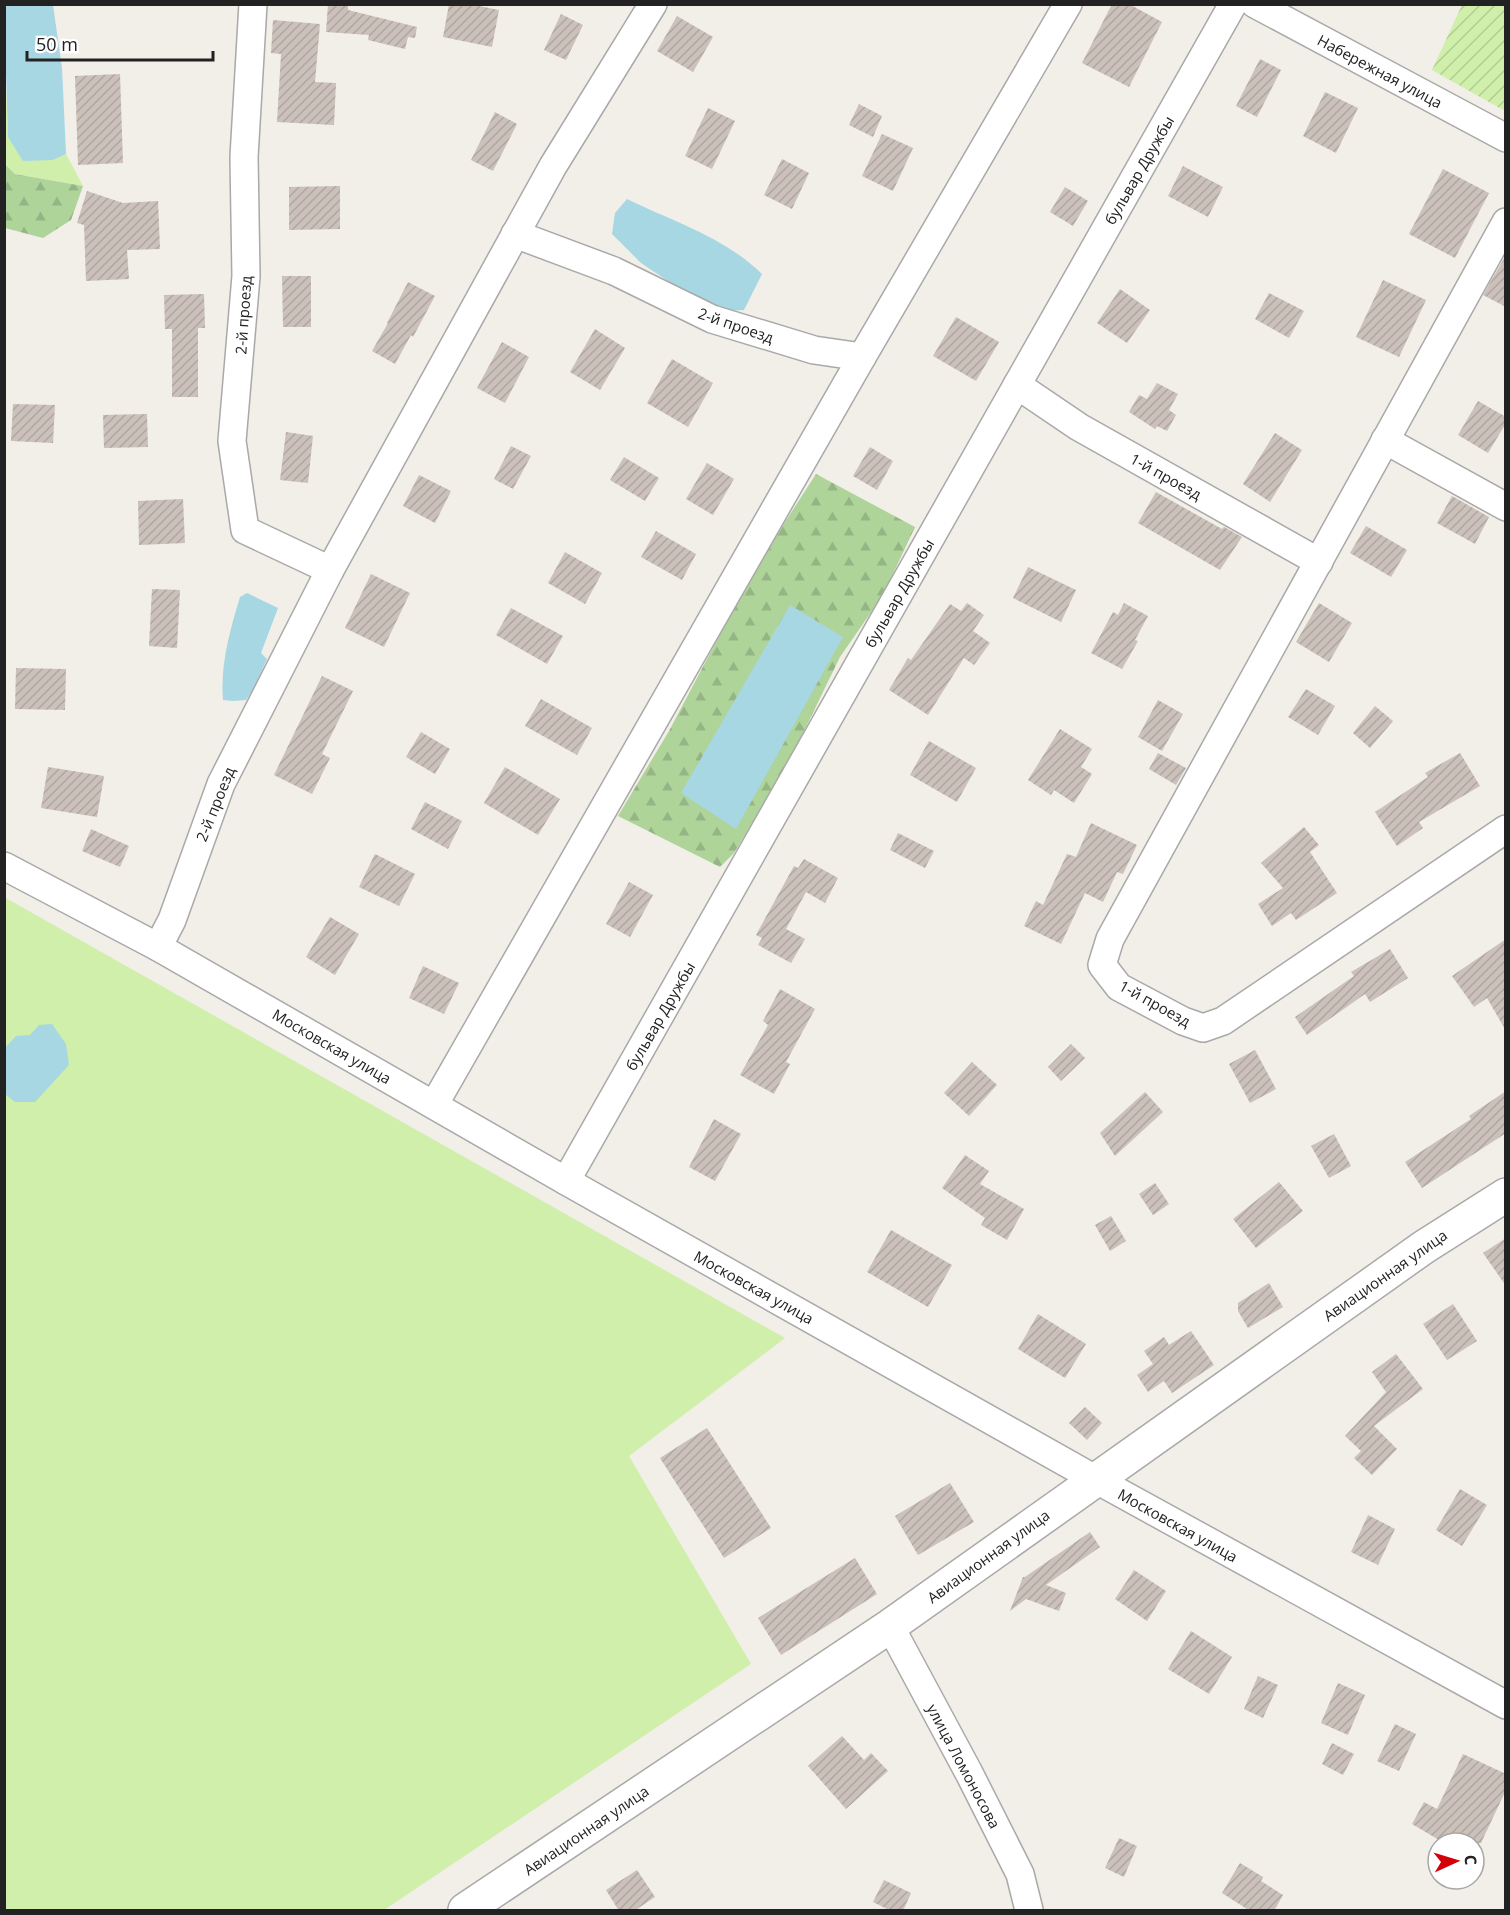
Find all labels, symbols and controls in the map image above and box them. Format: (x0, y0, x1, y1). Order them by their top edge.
scale bar (27, 24, 213, 62)
street label: Набережная улица (1314, 30, 1446, 112)
text: 50 m (36, 32, 78, 56)
street label: бульвар Дружбы (1100, 112, 1178, 228)
street label: 2-й проезд (230, 275, 256, 355)
street label: 2-й проезд (696, 303, 777, 347)
street label: 1-й проезд (1127, 448, 1206, 504)
street label: бульвар Дружбы (860, 535, 938, 651)
street label: 2-й проезд (191, 763, 239, 844)
street label: бульвар Дружбы (621, 958, 699, 1074)
street label: 1-й проезд (1116, 975, 1195, 1031)
street label: Московская улица (269, 1004, 395, 1088)
street label: Авиационная улица (1319, 1225, 1451, 1325)
street label: Московская улица (691, 1246, 817, 1328)
street label: Московская улица (1115, 1484, 1241, 1566)
street label: Авиационная улица (923, 1505, 1053, 1607)
street label: улица Ломоносова (923, 1700, 1005, 1832)
street label: Авиационная улица (520, 1781, 652, 1879)
north arrow (1426, 1831, 1486, 1891)
text: С (1460, 1854, 1482, 1866)

